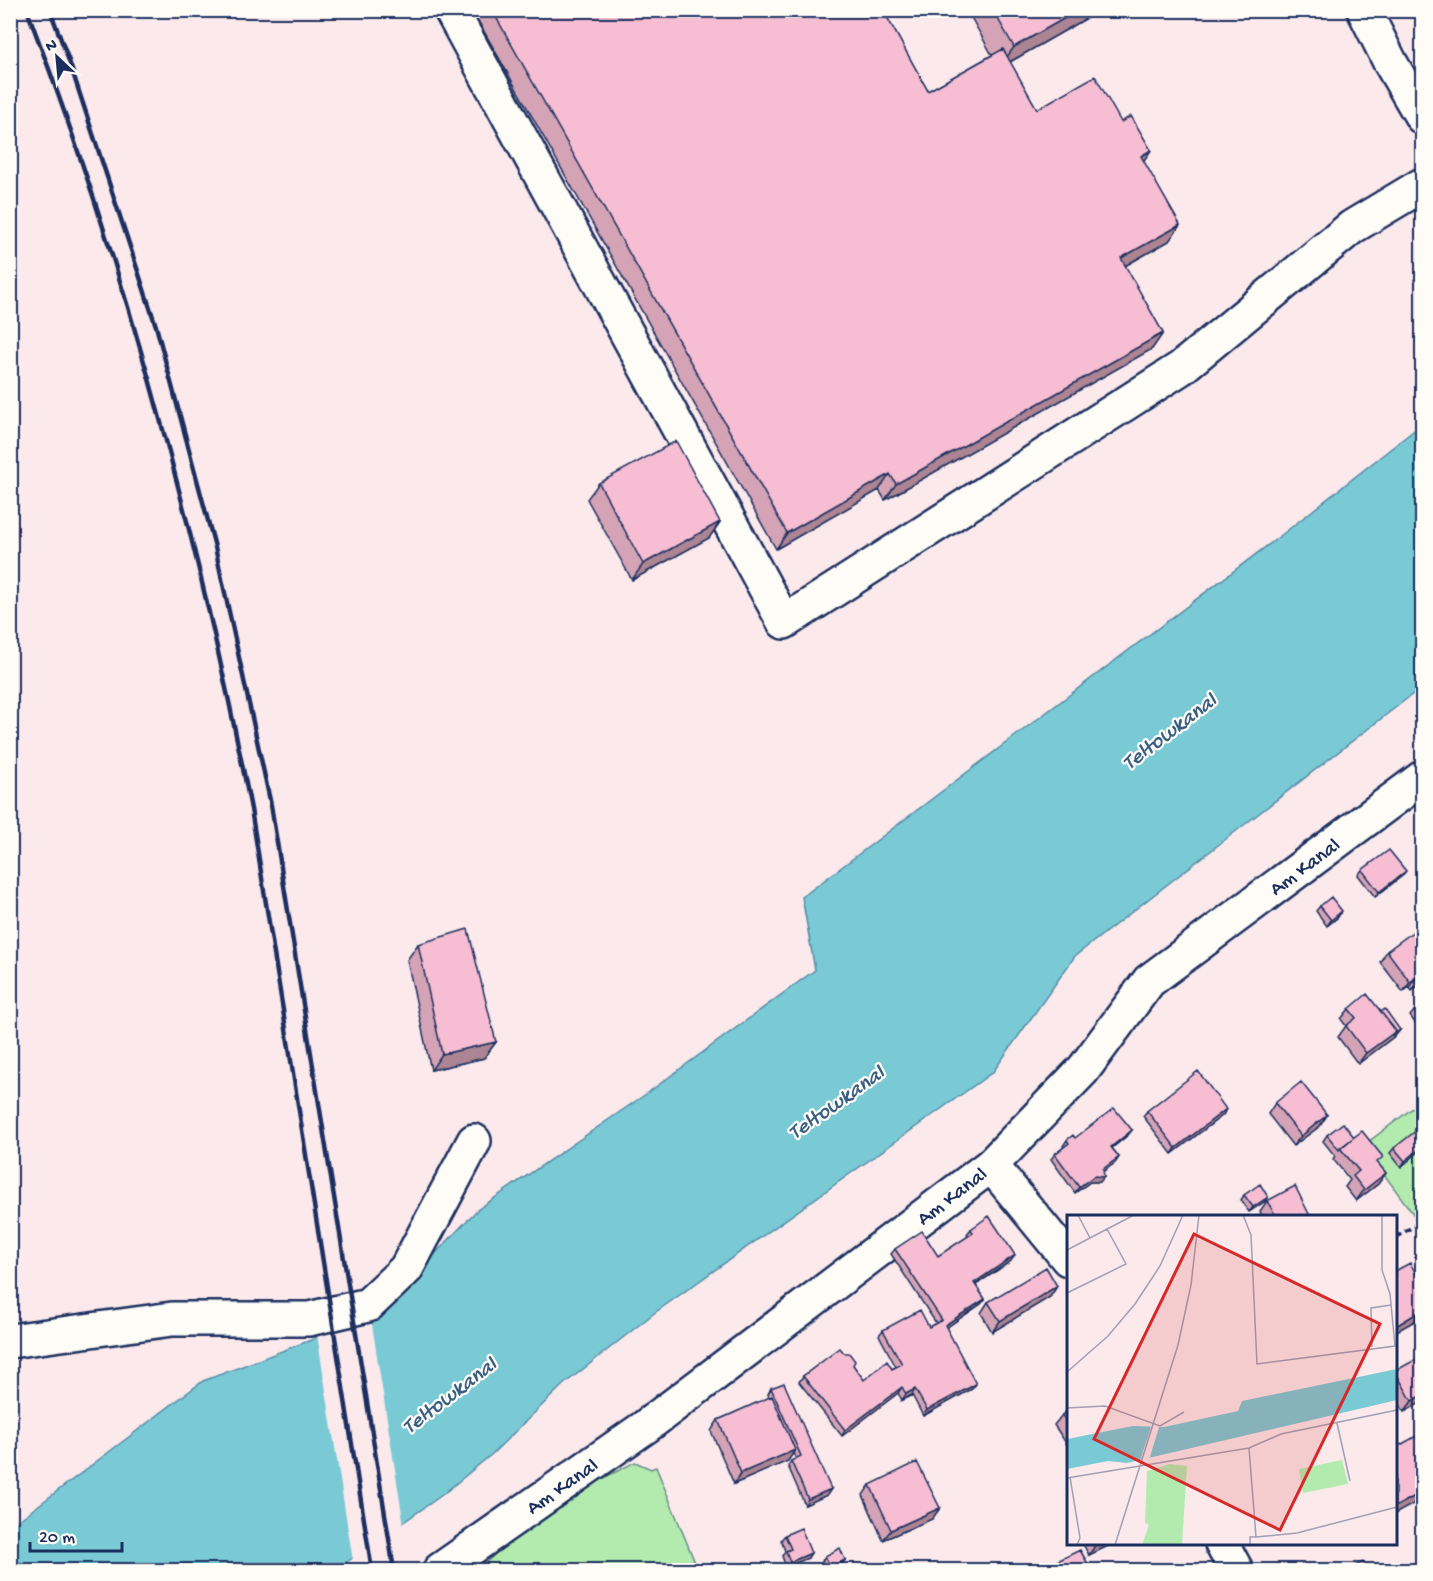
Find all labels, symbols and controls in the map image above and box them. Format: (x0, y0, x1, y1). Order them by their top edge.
north arrow (27, 27, 87, 87)
text: N (43, 36, 61, 57)
water label: Teltowkanal (1118, 689, 1224, 777)
street label: Am Kanal (1266, 834, 1346, 903)
water label: Teltowkanal (784, 1061, 891, 1147)
street label: Am Kanal (913, 1163, 993, 1233)
inset map (1067, 1215, 1397, 1545)
water label: Teltowkanal (398, 1353, 504, 1441)
street label: Am Kanal (523, 1455, 604, 1522)
scale bar (30, 1515, 122, 1553)
text: 20 m (39, 1528, 75, 1549)

